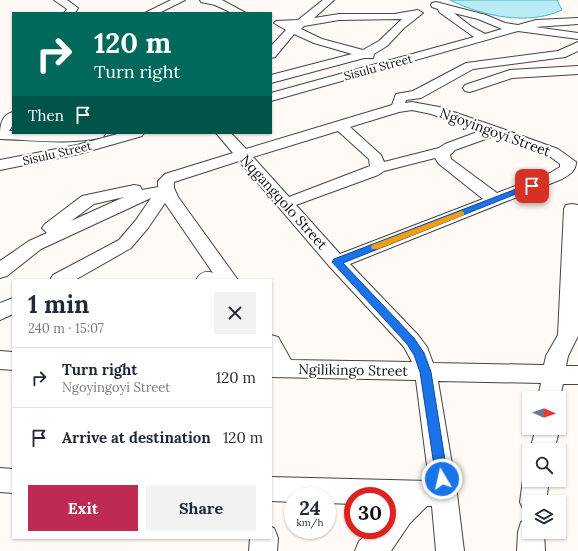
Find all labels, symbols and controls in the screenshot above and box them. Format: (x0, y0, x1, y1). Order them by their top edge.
text: 120 m (94, 25, 171, 61)
icon: right (28, 28, 80, 80)
street label: Sisulu Street (342, 51, 414, 83)
text: Turn right (94, 60, 180, 83)
icon: arrive (72, 104, 94, 126)
street label: Ngoyingoyi Street (437, 104, 553, 161)
text: Then (28, 106, 64, 125)
street label: Sisulu Street (21, 138, 93, 168)
street label: Nqgangqolo Street (237, 151, 332, 254)
pin (515, 169, 549, 203)
icon: arrive (521, 175, 543, 197)
text: 1 min (28, 289, 89, 320)
button: close (214, 292, 256, 334)
text: 240 m · 15:07 (28, 320, 104, 337)
text: Turn right (62, 360, 138, 379)
street label: Ngilikingo Street (298, 360, 408, 380)
icon: right (28, 367, 50, 389)
text: 120 m (216, 368, 256, 387)
text: Ngoyingoyi Street (62, 379, 170, 396)
north arrow (522, 391, 566, 435)
map controls (522, 391, 566, 539)
icon: arrive (28, 427, 50, 449)
text: Arrive at destination (62, 428, 211, 447)
text: 120 m (223, 428, 263, 447)
button: search (522, 443, 566, 487)
position arrow (421, 458, 463, 500)
button: Exit (28, 485, 138, 531)
button: Share (146, 485, 256, 531)
speed limit sign: 30 (344, 487, 396, 539)
text: 24 (299, 495, 321, 520)
button: layers (522, 495, 566, 539)
text: km/h (296, 516, 324, 529)

